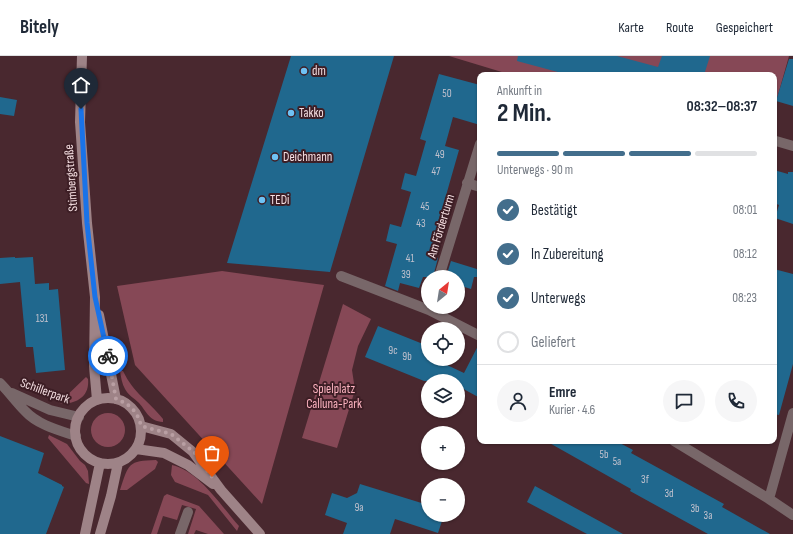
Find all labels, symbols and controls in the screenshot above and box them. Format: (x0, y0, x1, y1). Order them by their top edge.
text: Bitely (20, 16, 59, 39)
text: Karte (618, 19, 644, 36)
text: Route (666, 19, 694, 36)
text: Gespeichert (716, 19, 773, 36)
place label: dm (312, 63, 326, 79)
marker: dm (299, 66, 309, 76)
pin (64, 68, 98, 109)
icon: home (70, 74, 92, 96)
text: Ankunft in (497, 83, 542, 99)
house number: 50 (442, 87, 452, 100)
text: 08:32–08:37 (687, 97, 757, 116)
text: 2 Min. (497, 98, 552, 129)
place label: Takko (299, 105, 324, 121)
marker: Takko (286, 108, 296, 118)
street label: Stimbergstraße (61, 144, 81, 212)
house number: 49 (435, 148, 445, 161)
place label: Deichmann (283, 149, 332, 165)
marker: Deichmann (270, 152, 280, 162)
text: Unterwegs · 90 m (497, 162, 573, 178)
house number: 47 (432, 165, 441, 178)
place label: TEDi (270, 192, 289, 208)
street label: Am Förderturm (423, 192, 458, 261)
marker: TEDi (257, 195, 267, 205)
icon: check (497, 199, 519, 221)
house number: 45 (420, 200, 430, 213)
text: Bestätigt (531, 201, 577, 220)
text: 08:01 (733, 202, 757, 218)
house number: 43 (416, 217, 426, 230)
icon: check (497, 243, 519, 265)
text: In Zubereitung (531, 245, 604, 264)
text: 08:12 (733, 246, 757, 262)
house number: 41 (406, 252, 414, 265)
house number: 39 (401, 268, 411, 281)
north arrow (421, 270, 465, 314)
map controls (421, 270, 465, 522)
icon: check (497, 287, 519, 309)
text: Unterwegs (531, 289, 586, 308)
text: 08:23 (732, 290, 757, 306)
house number: 131 (36, 312, 48, 325)
button: locate (421, 322, 465, 366)
text: Geliefert (531, 333, 576, 352)
courier (88, 336, 128, 376)
house number: 9c (388, 344, 398, 357)
icon: bike (97, 345, 119, 367)
house number: 9b (402, 350, 412, 363)
button: layers (421, 374, 465, 418)
street label: Schillerpark (18, 375, 72, 407)
button: person (497, 380, 539, 422)
button: chat (663, 380, 705, 422)
button: phone (715, 380, 757, 422)
park label: Spielplatz Calluna-Park (306, 381, 362, 412)
text: Emre (549, 383, 576, 402)
text: Kurier · 4.6 (549, 402, 595, 418)
button: + (421, 426, 465, 470)
pin (195, 436, 229, 477)
icon: bag (201, 442, 223, 464)
house number: 5b (600, 448, 609, 461)
house number: 5a (613, 455, 621, 468)
house number: 3f (641, 473, 650, 486)
button: − (421, 478, 465, 522)
house number: 3d (664, 487, 674, 500)
house number: 9a (354, 501, 364, 514)
house number: 3b (690, 502, 700, 515)
house number: 3a (704, 509, 712, 522)

